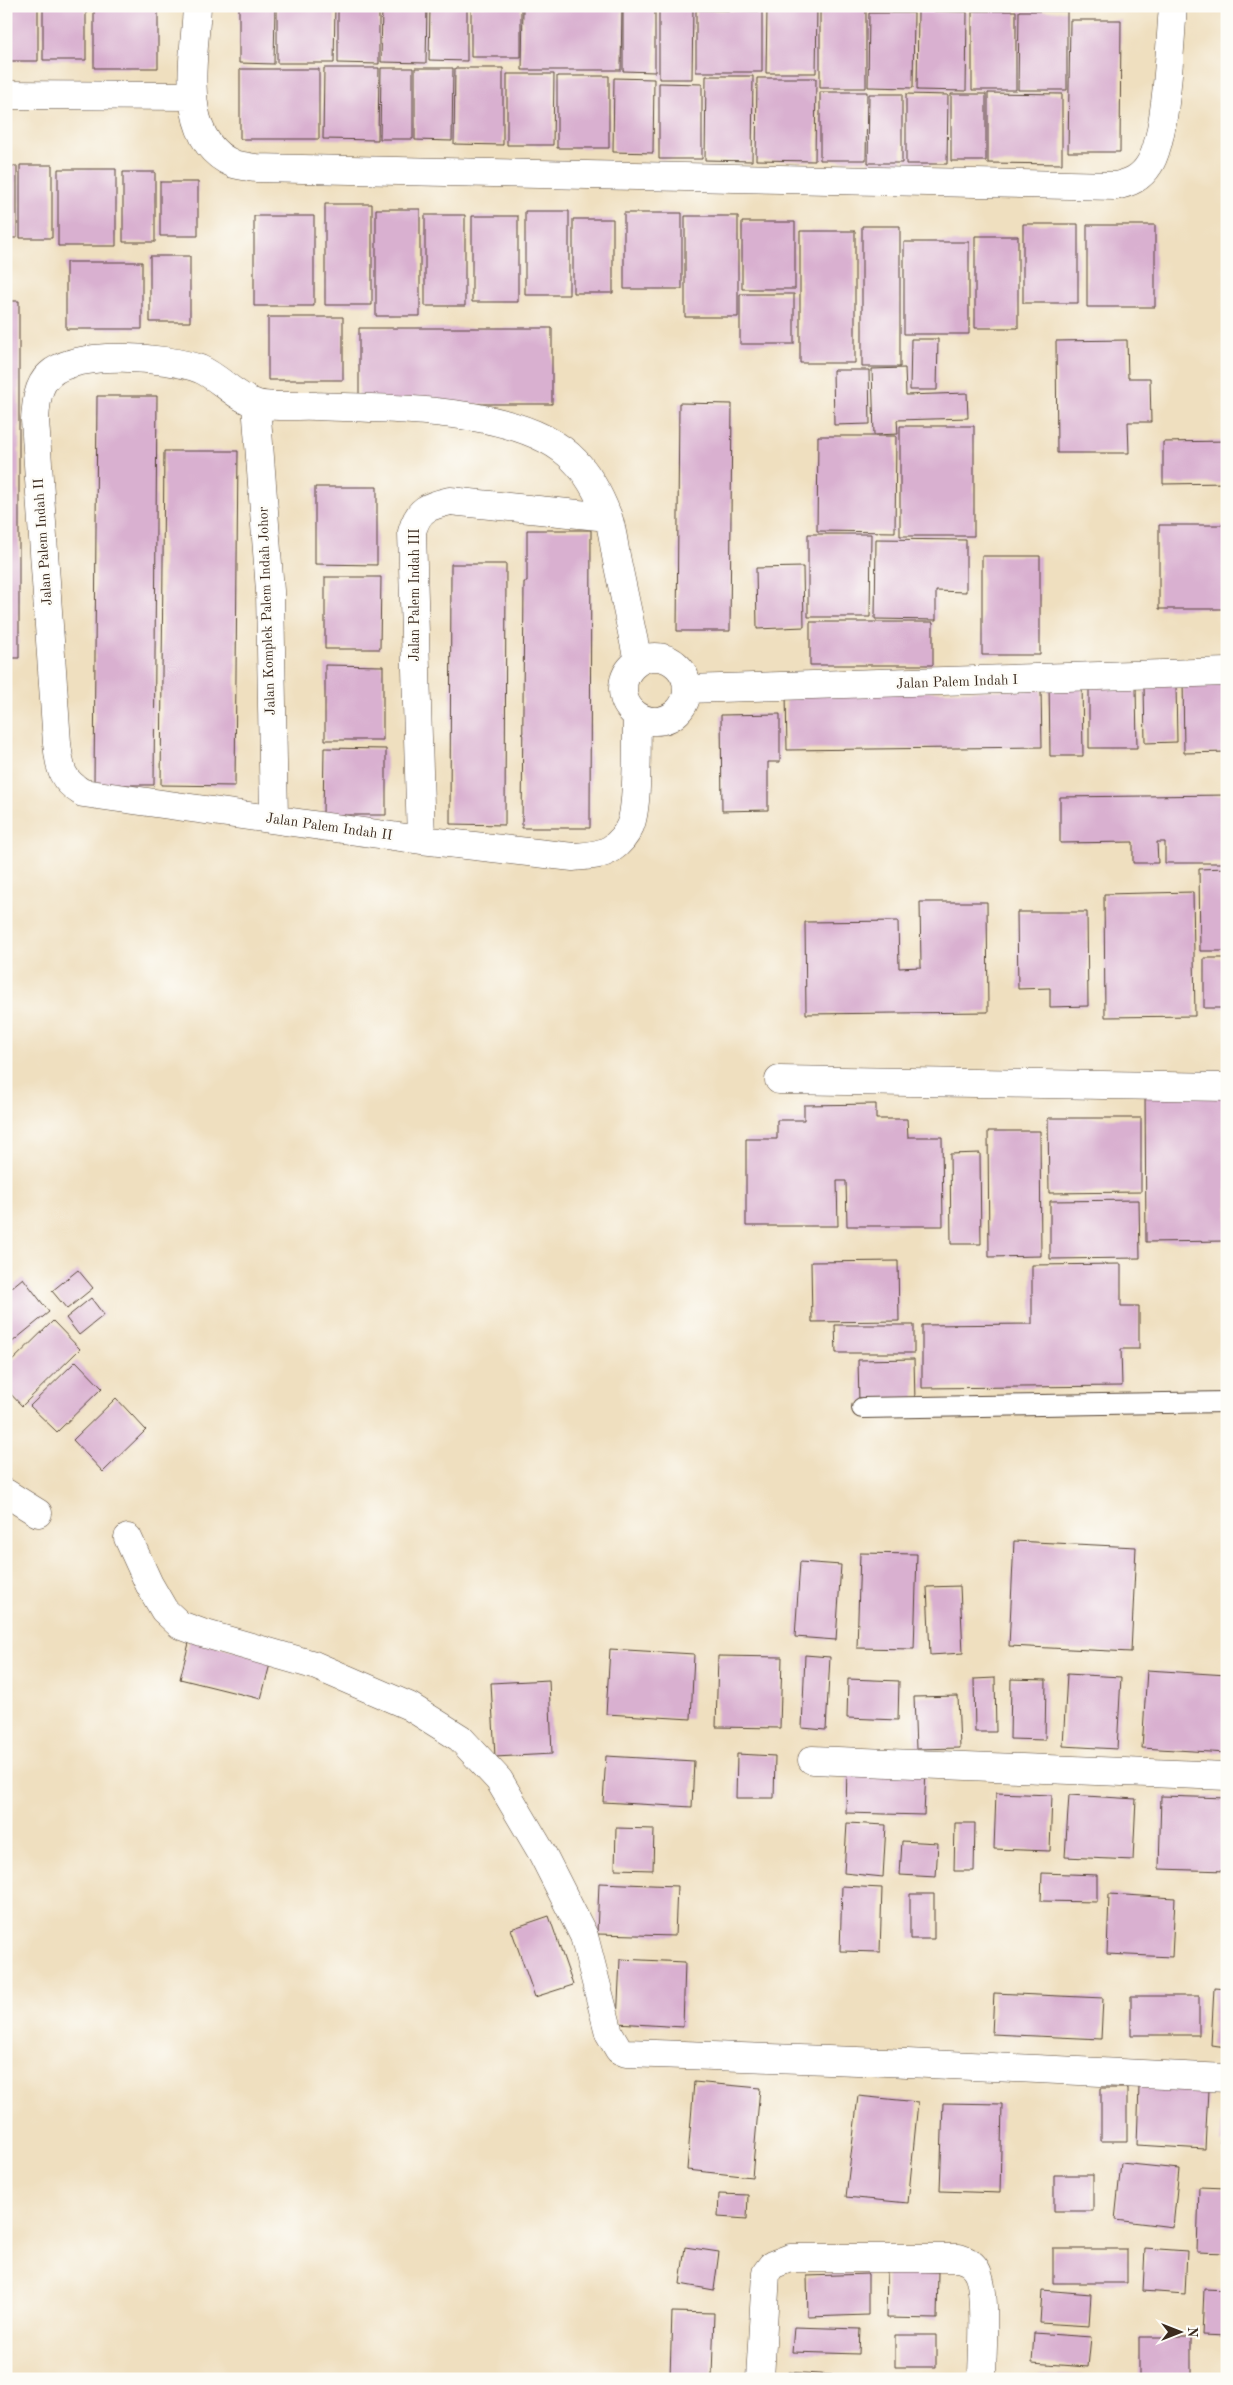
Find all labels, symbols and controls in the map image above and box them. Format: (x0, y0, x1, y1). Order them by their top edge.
street label: Jalan Palem Indah II (32, 478, 54, 606)
street label: Jalan Komplek Palem Indah Johor (256, 506, 278, 716)
street label: Jalan Palem Indah III (408, 528, 422, 662)
street label: Jalan Palem Indah I (896, 673, 1018, 691)
street label: Jalan Palem Indah II (265, 811, 393, 843)
north arrow (1156, 2308, 1206, 2358)
text: N (1185, 2327, 1199, 2338)

